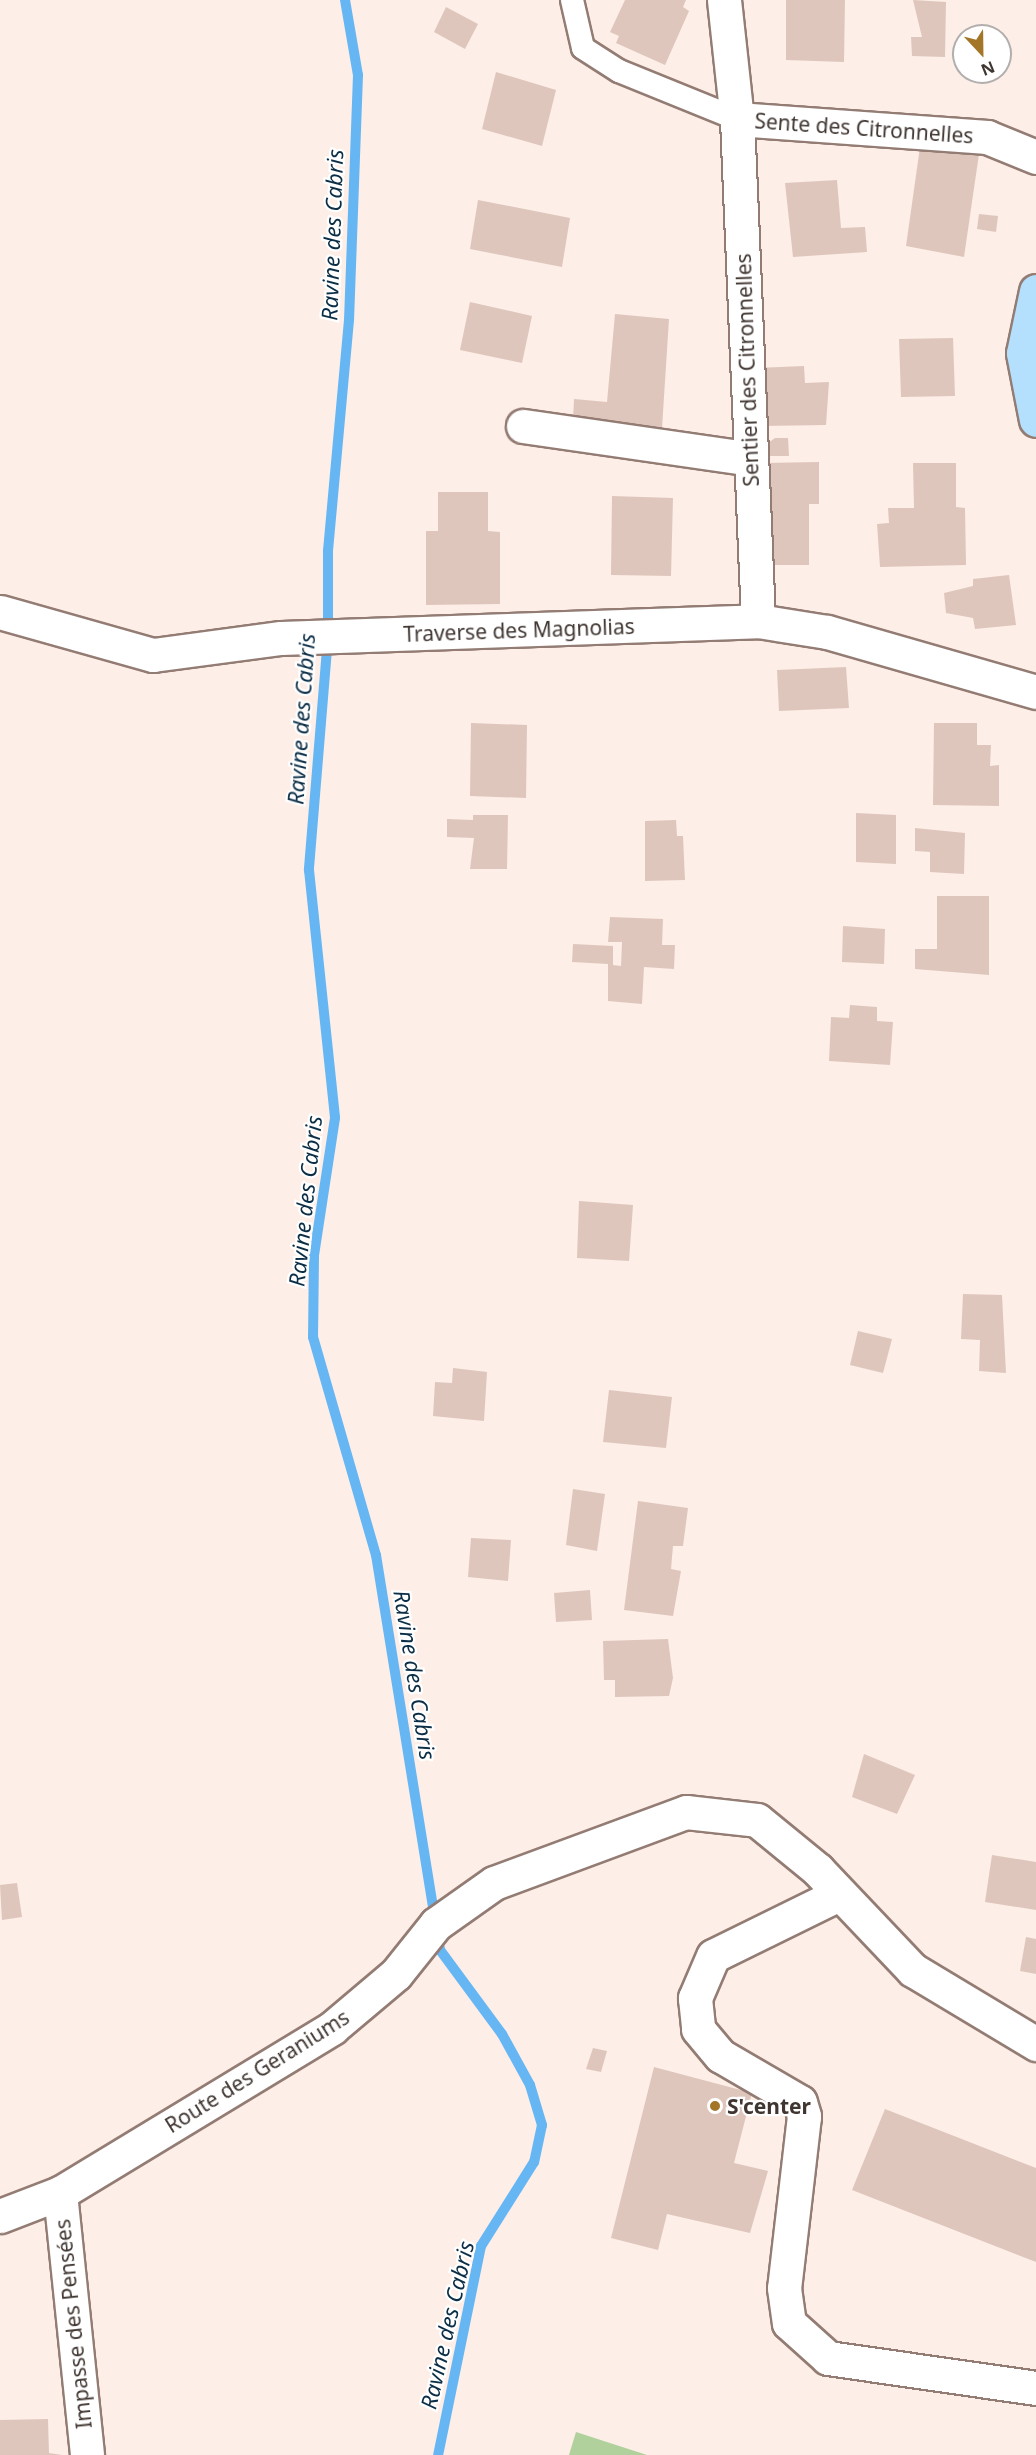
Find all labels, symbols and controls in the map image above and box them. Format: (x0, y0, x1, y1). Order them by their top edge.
north arrow (952, 24, 1012, 84)
text: N (978, 56, 998, 81)
street label: Sente des Citronnelles (754, 108, 974, 148)
water label: Ravine des Cabris (316, 149, 348, 321)
street label: Sentier des Citronnelles (730, 253, 764, 487)
street label: Traverse des Magnolias (403, 613, 635, 647)
water label: Ravine des Cabris (282, 633, 320, 805)
water label: Ravine des Cabris (283, 1114, 327, 1288)
water label: Ravine des Cabris (389, 1588, 441, 1762)
street label: Route des Geraniums (160, 2004, 354, 2138)
place label: S'center (727, 2093, 811, 2119)
marker: S'center (708, 2099, 722, 2113)
street label: Impasse des Pensées (49, 2218, 97, 2430)
water label: Ravine des Cabris (415, 2238, 479, 2412)

